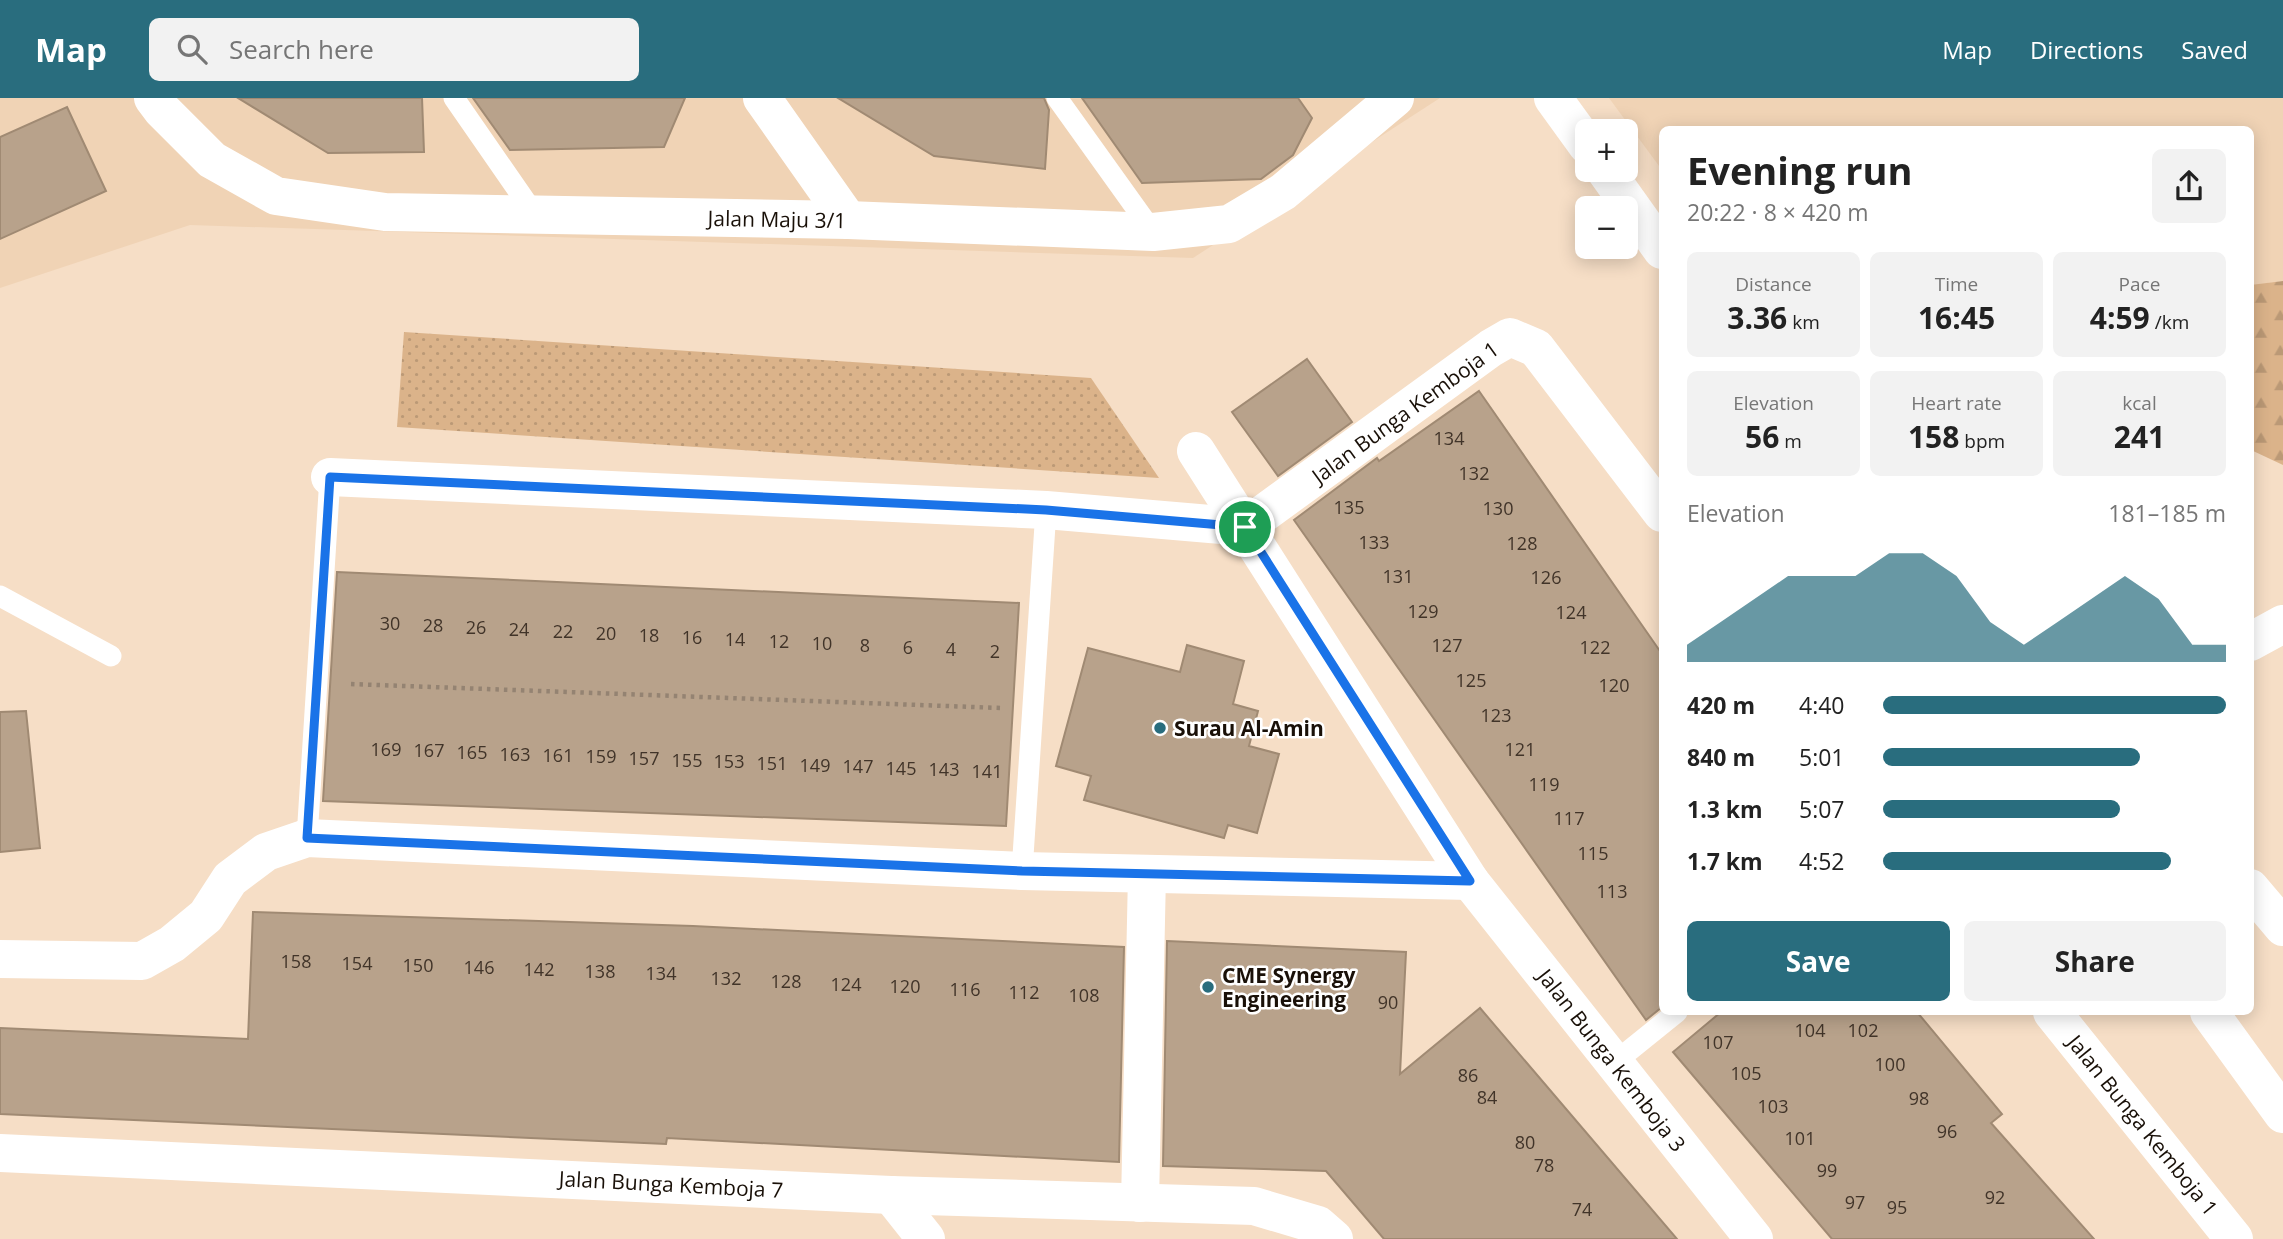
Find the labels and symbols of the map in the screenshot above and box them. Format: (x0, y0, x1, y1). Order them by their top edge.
street label: Jalan Maju 3/1 (706, 204, 846, 234)
street label: Jalan Bunga Kemboja 1 (1304, 335, 1504, 490)
house number: 134 (1434, 426, 1464, 450)
house number: 132 (1459, 461, 1489, 485)
house number: 135 (1334, 495, 1364, 519)
house number: 130 (1483, 496, 1513, 520)
pin (1215, 497, 1275, 557)
house number: 133 (1359, 530, 1389, 554)
house number: 128 (1507, 531, 1537, 555)
house number: 131 (1383, 564, 1413, 588)
house number: 126 (1531, 565, 1561, 589)
house number: 129 (1408, 599, 1438, 623)
house number: 124 (1556, 600, 1586, 624)
house number: 30 (380, 611, 400, 635)
house number: 28 (423, 613, 443, 637)
house number: 26 (466, 615, 486, 639)
house number: 24 (509, 617, 529, 641)
house number: 22 (553, 619, 573, 643)
house number: 20 (596, 621, 616, 645)
house number: 18 (639, 623, 659, 647)
house number: 16 (682, 625, 702, 649)
house number: 14 (725, 627, 745, 651)
house number: 12 (769, 629, 789, 653)
house number: 10 (812, 631, 832, 655)
house number: 8 (860, 633, 870, 657)
house number: 127 (1432, 633, 1462, 657)
house number: 6 (903, 635, 913, 659)
house number: 122 (1580, 635, 1610, 659)
house number: 4 (946, 637, 956, 661)
house number: 2 (990, 639, 1000, 663)
house number: 125 (1456, 668, 1486, 692)
house number: 120 (1599, 673, 1629, 697)
house number: 123 (1481, 703, 1511, 727)
place label: Surau Al-Amin (1174, 714, 1324, 742)
marker: Surau Al-Amin (1152, 720, 1168, 736)
house number: 169 (371, 737, 401, 761)
house number: 121 (1505, 737, 1535, 761)
house number: 167 (414, 738, 444, 762)
house number: 165 (457, 740, 487, 764)
house number: 163 (500, 742, 530, 766)
house number: 161 (543, 743, 573, 767)
house number: 159 (586, 744, 616, 768)
house number: 157 (629, 746, 659, 770)
house number: 155 (672, 748, 702, 772)
house number: 153 (714, 749, 744, 773)
house number: 151 (757, 751, 787, 775)
house number: 149 (800, 753, 830, 777)
house number: 147 (843, 754, 873, 778)
house number: 145 (886, 756, 916, 780)
house number: 143 (929, 757, 959, 781)
house number: 141 (972, 759, 1002, 783)
house number: 119 (1529, 772, 1559, 796)
house number: 117 (1554, 806, 1584, 830)
house number: 115 (1578, 841, 1608, 865)
house number: 113 (1597, 879, 1627, 903)
house number: 158 (281, 949, 311, 973)
house number: 154 (342, 951, 372, 975)
house number: 150 (403, 953, 433, 977)
house number: 146 (464, 955, 494, 979)
house number: 142 (524, 957, 554, 981)
house number: 138 (585, 959, 615, 983)
house number: 134 (646, 961, 676, 985)
place label: CME Synergy Engineering (1222, 961, 1356, 1013)
street label: Jalan Bunga Kemboja 3 (1531, 961, 1692, 1157)
house number: 132 (711, 966, 741, 990)
house number: 128 (771, 969, 801, 993)
house number: 124 (831, 972, 861, 996)
house number: 120 (890, 974, 920, 998)
house number: 116 (950, 977, 980, 1001)
marker: CME Synergy Engineering (1200, 979, 1216, 995)
house number: 112 (1009, 980, 1039, 1004)
house number: 108 (1069, 983, 1099, 1007)
house number: 90 (1378, 990, 1398, 1014)
house number: 104 (1795, 1018, 1825, 1042)
house number: 102 (1848, 1018, 1878, 1042)
street label: Jalan Bunga Kemboja 1 (2060, 1027, 2225, 1221)
house number: 107 (1703, 1030, 1733, 1054)
house number: 100 (1875, 1052, 1905, 1076)
house number: 105 (1731, 1061, 1761, 1085)
house number: 86 (1458, 1063, 1478, 1087)
house number: 84 (1477, 1085, 1497, 1109)
house number: 98 (1909, 1086, 1929, 1110)
house number: 103 (1758, 1094, 1788, 1118)
house number: 96 (1937, 1119, 1957, 1143)
house number: 101 (1785, 1126, 1815, 1150)
house number: 80 (1515, 1130, 1535, 1154)
house number: 78 (1534, 1153, 1554, 1177)
house number: 99 (1817, 1158, 1837, 1182)
street label: Jalan Bunga Kemboja 7 (556, 1164, 784, 1204)
house number: 92 (1985, 1185, 2005, 1209)
house number: 97 (1845, 1190, 1865, 1214)
house number: 95 (1887, 1195, 1907, 1219)
house number: 74 (1572, 1197, 1592, 1221)

